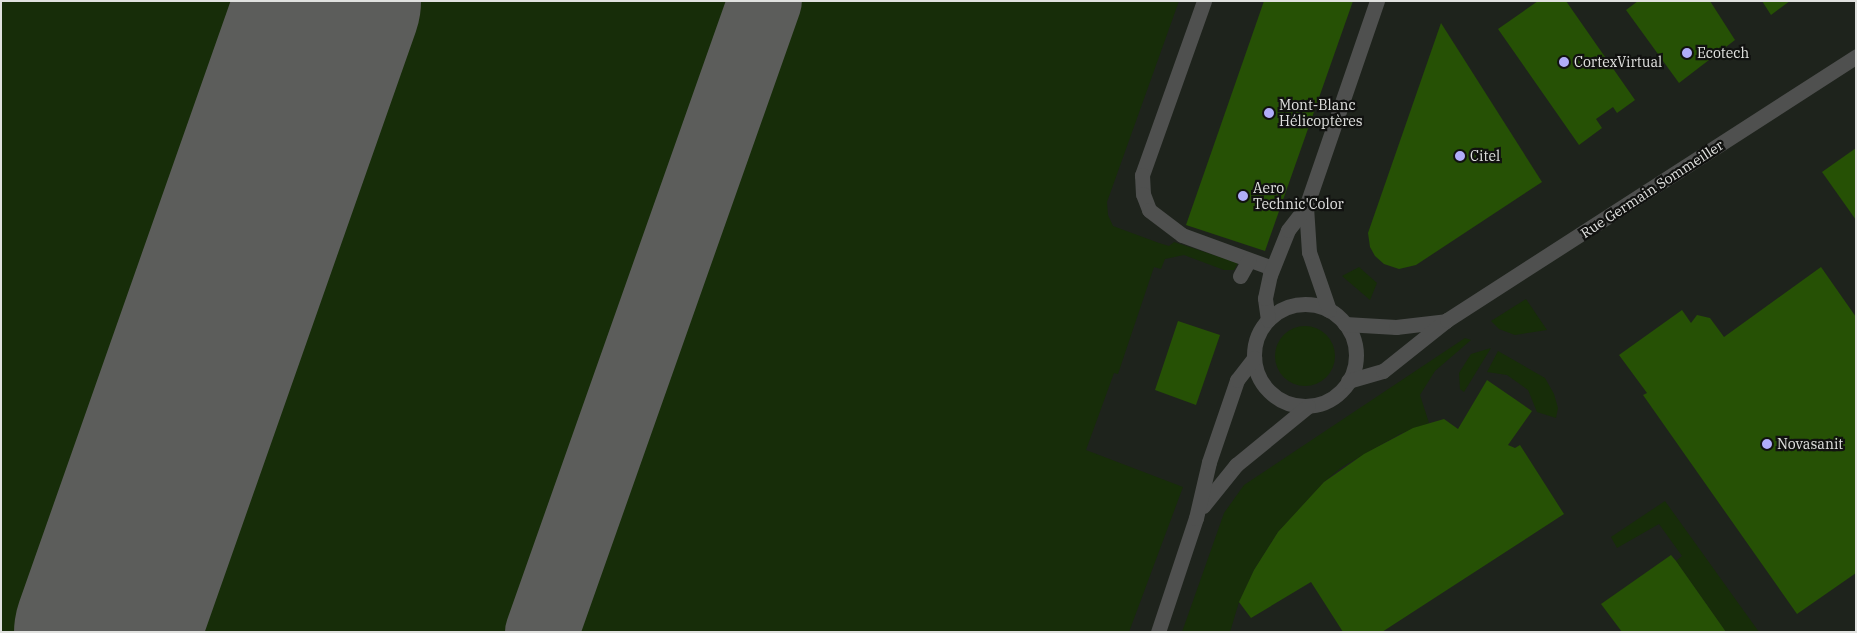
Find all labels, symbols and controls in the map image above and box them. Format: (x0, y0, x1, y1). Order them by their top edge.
place label: Ecotech (1697, 45, 1749, 61)
marker: Ecotech (1681, 47, 1693, 59)
place label: CortexVirtual (1574, 54, 1662, 70)
marker: CortexVirtual (1558, 56, 1570, 68)
place label: Mont-Blanc Hélicoptères (1279, 97, 1363, 130)
marker: Mont-Blanc Hélicoptères (1263, 107, 1275, 119)
street label: Rue Germain Sommeiller (1577, 136, 1727, 242)
place label: Citel (1470, 148, 1500, 164)
marker: Citel (1454, 150, 1466, 162)
place label: Aero Technic'Color (1253, 180, 1344, 212)
marker: Aero Technic'Color (1237, 190, 1249, 202)
place label: Novasanit (1777, 436, 1843, 452)
marker: Novasanit (1761, 438, 1773, 450)

